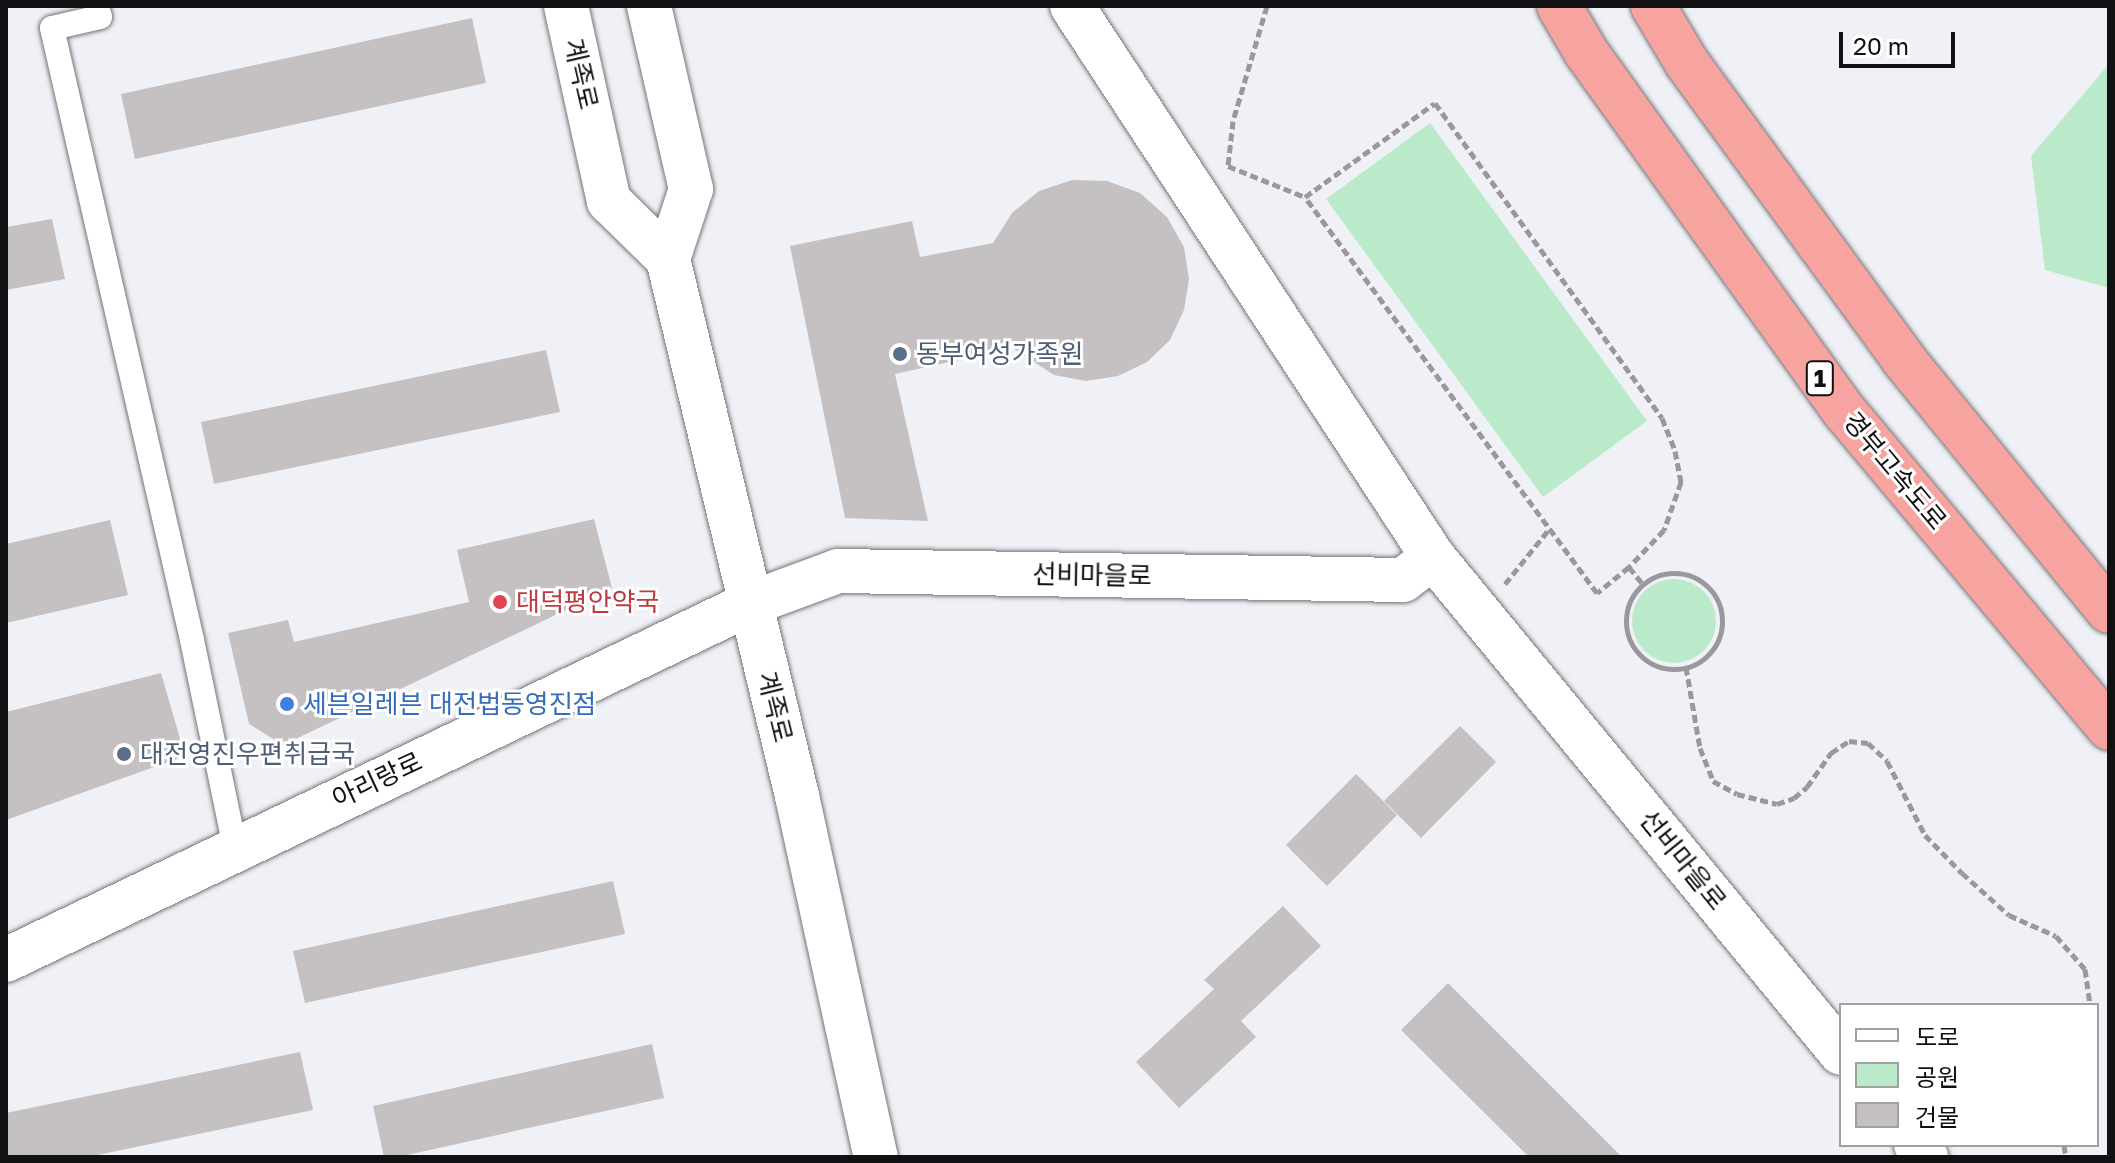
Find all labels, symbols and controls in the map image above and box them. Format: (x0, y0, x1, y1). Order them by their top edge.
scale bar (1843, 16, 1959, 66)
text: 20 m (1853, 31, 1909, 60)
street label: 계족로 (558, 36, 604, 112)
place label: 동부여성가족원 (916, 338, 1083, 370)
marker: 동부여성가족원 (891, 345, 909, 363)
road number: 1 (1804, 358, 1836, 398)
street label: 경부고속도로 (1837, 406, 1953, 536)
street label: 선비마을로 (1032, 558, 1152, 592)
place label: 대덕평안약국 (516, 586, 660, 618)
marker: 대덕평안약국 (491, 593, 509, 611)
street label: 계족로 (751, 668, 799, 746)
place label: 세븐일레븐 대전법동영진점 (303, 688, 597, 720)
marker: 세븐일레븐 대전법동영진점 (278, 695, 296, 713)
place label: 대전영진우편취급국 (140, 738, 355, 770)
marker: 대전영진우편취급국 (115, 745, 133, 763)
street label: 아리랑로 (327, 746, 427, 814)
street label: 선비마을로 (1633, 804, 1733, 916)
legend (1839, 1003, 2099, 1147)
text: 도로 (1915, 1022, 1959, 1051)
text: 공원 (1915, 1062, 1959, 1091)
text: 건물 (1915, 1102, 1959, 1131)

